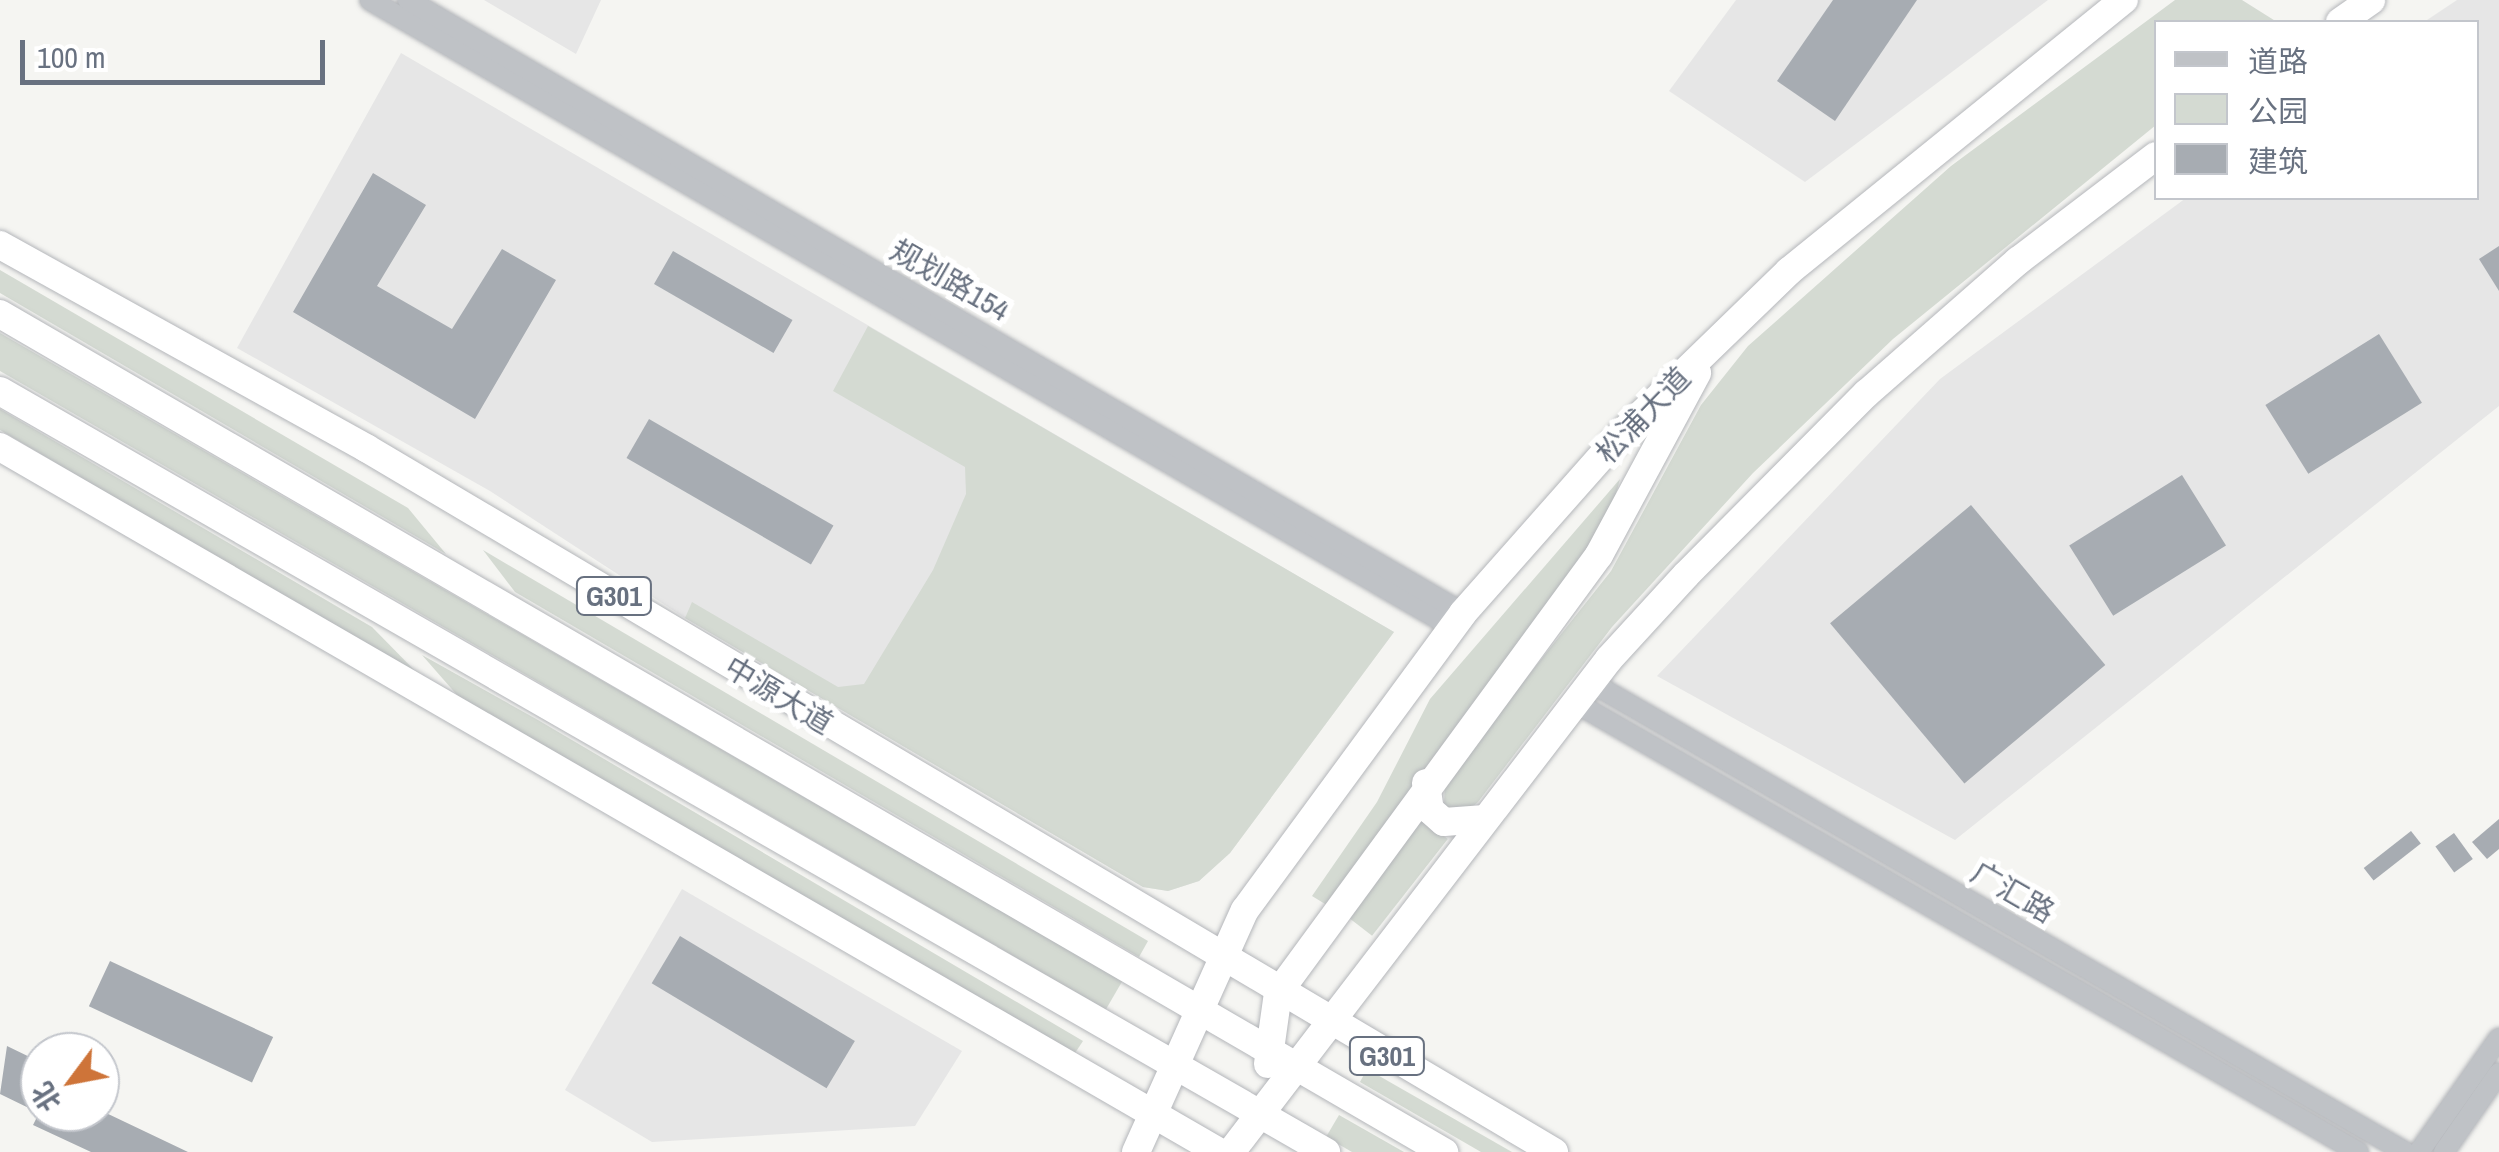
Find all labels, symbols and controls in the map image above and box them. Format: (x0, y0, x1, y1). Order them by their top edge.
scale bar (25, 20, 330, 82)
legend (2154, 20, 2479, 200)
text: 100 m (37, 37, 105, 77)
text: 道路 (2248, 41, 2308, 81)
text: 公园 (2248, 91, 2308, 131)
text: 建筑 (2248, 141, 2308, 181)
street label: 规划路154 (884, 232, 1016, 328)
street label: 松浦大道 (1588, 359, 1698, 471)
road number: G301 (574, 573, 654, 619)
street label: 中源大道 (718, 649, 840, 741)
street label: 广汇路 (1965, 854, 2061, 930)
north arrow (20, 1032, 120, 1132)
road number: G301 (1347, 1033, 1427, 1079)
text: 北 (23, 1075, 70, 1119)

